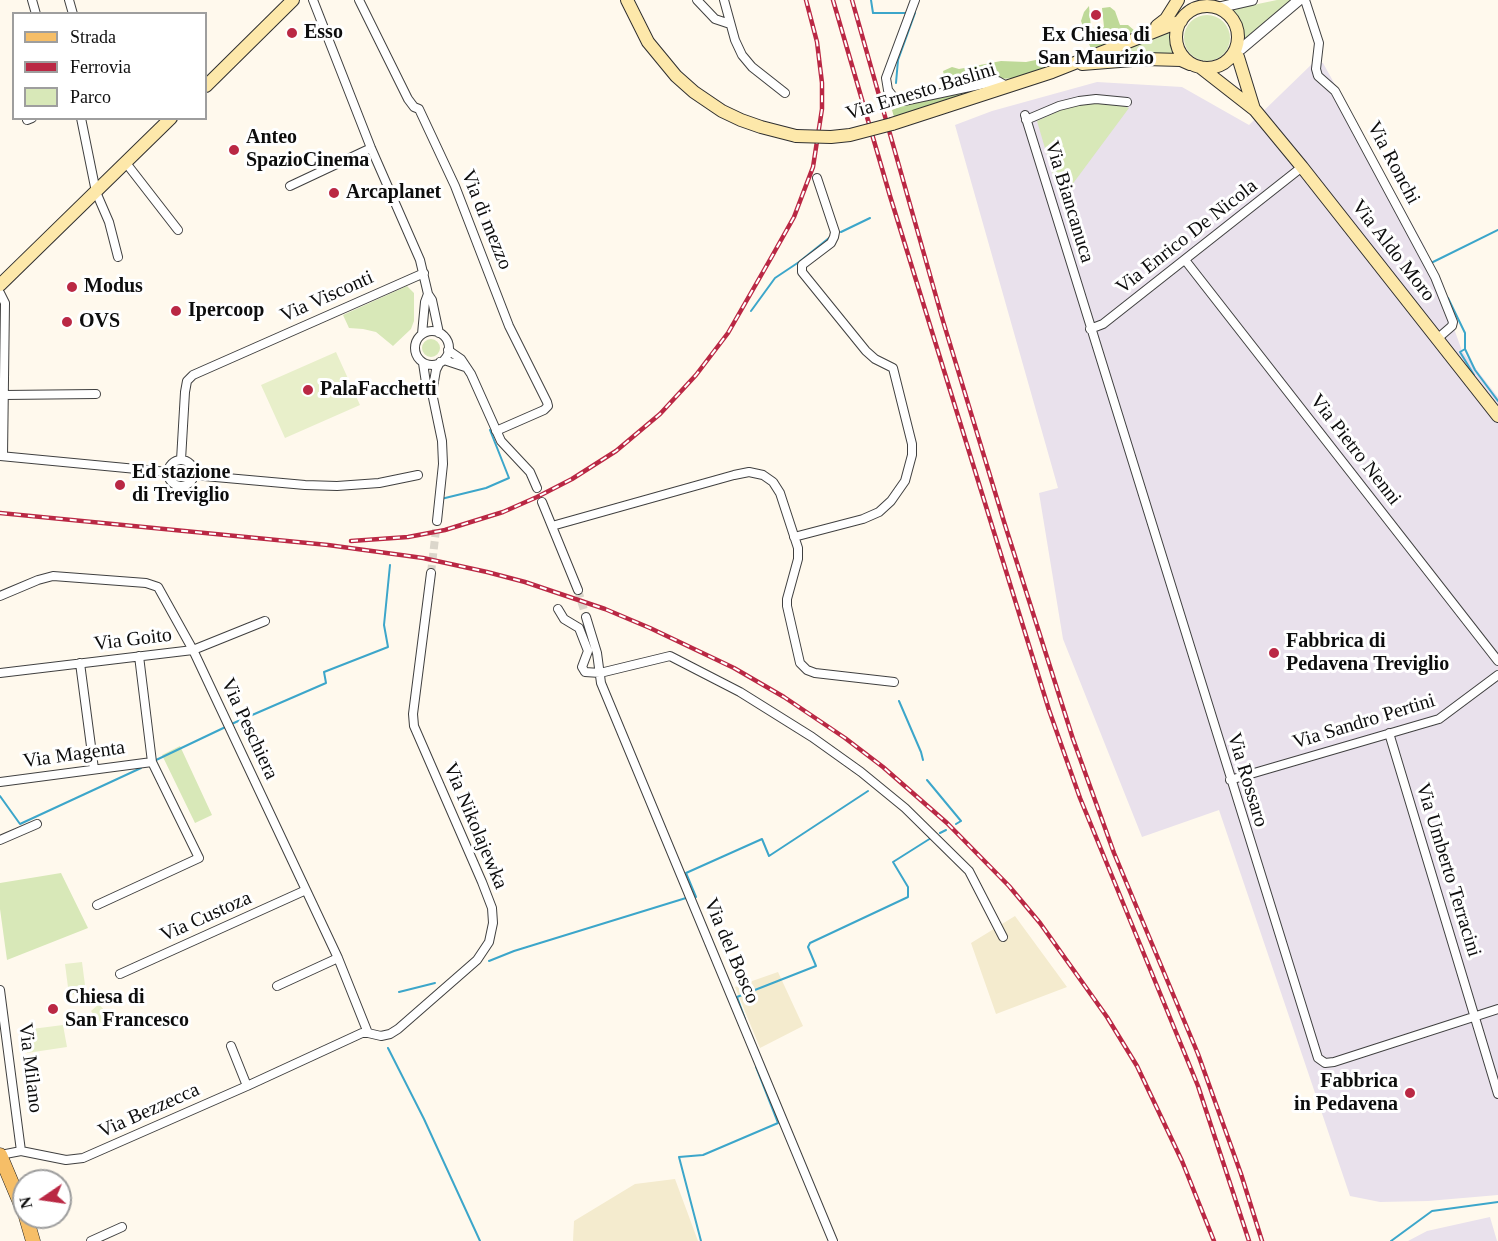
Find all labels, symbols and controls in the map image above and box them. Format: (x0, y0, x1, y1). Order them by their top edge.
marker: Ex Chiesa di San Maurizio (1089, 8, 1103, 22)
legend (12, 12, 207, 120)
place label: Esso (304, 21, 343, 45)
place label: Ex Chiesa di San Maurizio (1038, 24, 1154, 71)
marker: Esso (285, 26, 299, 40)
text: Strada (70, 27, 116, 47)
text: Ferrovia (70, 57, 131, 77)
street label: Via Ernesto Baslini (843, 58, 999, 126)
text: Parco (70, 87, 111, 107)
street label: Via Ronchi (1361, 117, 1425, 209)
place label: Anteo SpazioCinema (246, 126, 369, 173)
street label: Via Biancanuca (1039, 138, 1099, 266)
marker: Anteo SpazioCinema (227, 143, 241, 157)
street label: Via di mezzo (455, 167, 517, 273)
street label: Via Enrico De Nicola (1112, 174, 1262, 300)
place label: Arcaplanet (346, 181, 441, 205)
marker: Arcaplanet (327, 186, 341, 200)
street label: Via Aldo Moro (1346, 195, 1440, 307)
street label: Via Visconti (277, 266, 377, 328)
place label: Modus (84, 275, 143, 299)
marker: Modus (65, 280, 79, 294)
place label: Ipercoop (188, 299, 264, 323)
marker: Ipercoop (169, 304, 183, 318)
place label: OVS (79, 310, 120, 334)
marker: OVS (60, 315, 74, 329)
place label: PalaFacchetti (320, 378, 437, 402)
marker: PalaFacchetti (301, 383, 315, 397)
street label: Via Pietro Nenni (1304, 390, 1406, 510)
place label: Ed stazione di Treviglio (132, 461, 230, 508)
marker: Ed stazione di Treviglio (113, 478, 127, 492)
street label: Via Goito (93, 623, 173, 657)
place label: Fabbrica di Pedavena Treviglio (1286, 630, 1449, 677)
marker: Fabbrica di Pedavena Treviglio (1267, 646, 1281, 660)
street label: Via Peschiera (215, 674, 283, 784)
street label: Via Sandro Pertini (1290, 689, 1438, 755)
street label: Via Rossaro (1221, 730, 1273, 830)
street label: Via Magenta (22, 736, 126, 774)
street label: Via Nikolajewka (438, 759, 512, 893)
street label: Via Umberto Terracini (1410, 780, 1486, 960)
street label: Via Custoza (157, 886, 255, 948)
street label: Via del Bosco (698, 895, 764, 1007)
place label: Chiesa di San Francesco (65, 986, 189, 1033)
marker: Chiesa di San Francesco (46, 1002, 60, 1016)
street label: Via Milano (13, 1022, 47, 1114)
place label: Fabbrica in Pedavena (1294, 1070, 1398, 1117)
street label: Via Bezzecca (95, 1078, 203, 1144)
marker: Fabbrica in Pedavena (1403, 1086, 1417, 1100)
north arrow (12, 1169, 72, 1229)
text: N (16, 1195, 36, 1210)

